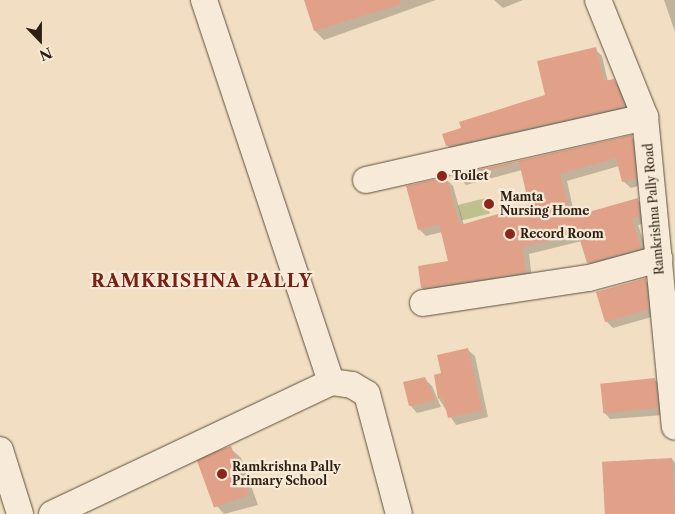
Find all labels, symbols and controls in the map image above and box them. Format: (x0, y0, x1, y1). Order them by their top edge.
north arrow (15, 15, 65, 65)
text: N (37, 43, 55, 65)
street label: Ramkrishna Pally Road (641, 142, 667, 276)
place label: Toilet (452, 169, 488, 183)
marker: Toilet (436, 170, 448, 182)
place label: Mamta Nursing Home (500, 190, 589, 218)
marker: Mamta Nursing Home (482, 197, 496, 211)
place label: Record Room (520, 227, 604, 241)
marker: Record Room (504, 228, 516, 240)
district label: RAMKRISHNA PALLY (89, 270, 315, 292)
place label: Ramkrishna Pally Primary School (232, 460, 341, 488)
marker: Ramkrishna Pally Primary School (216, 468, 228, 480)

